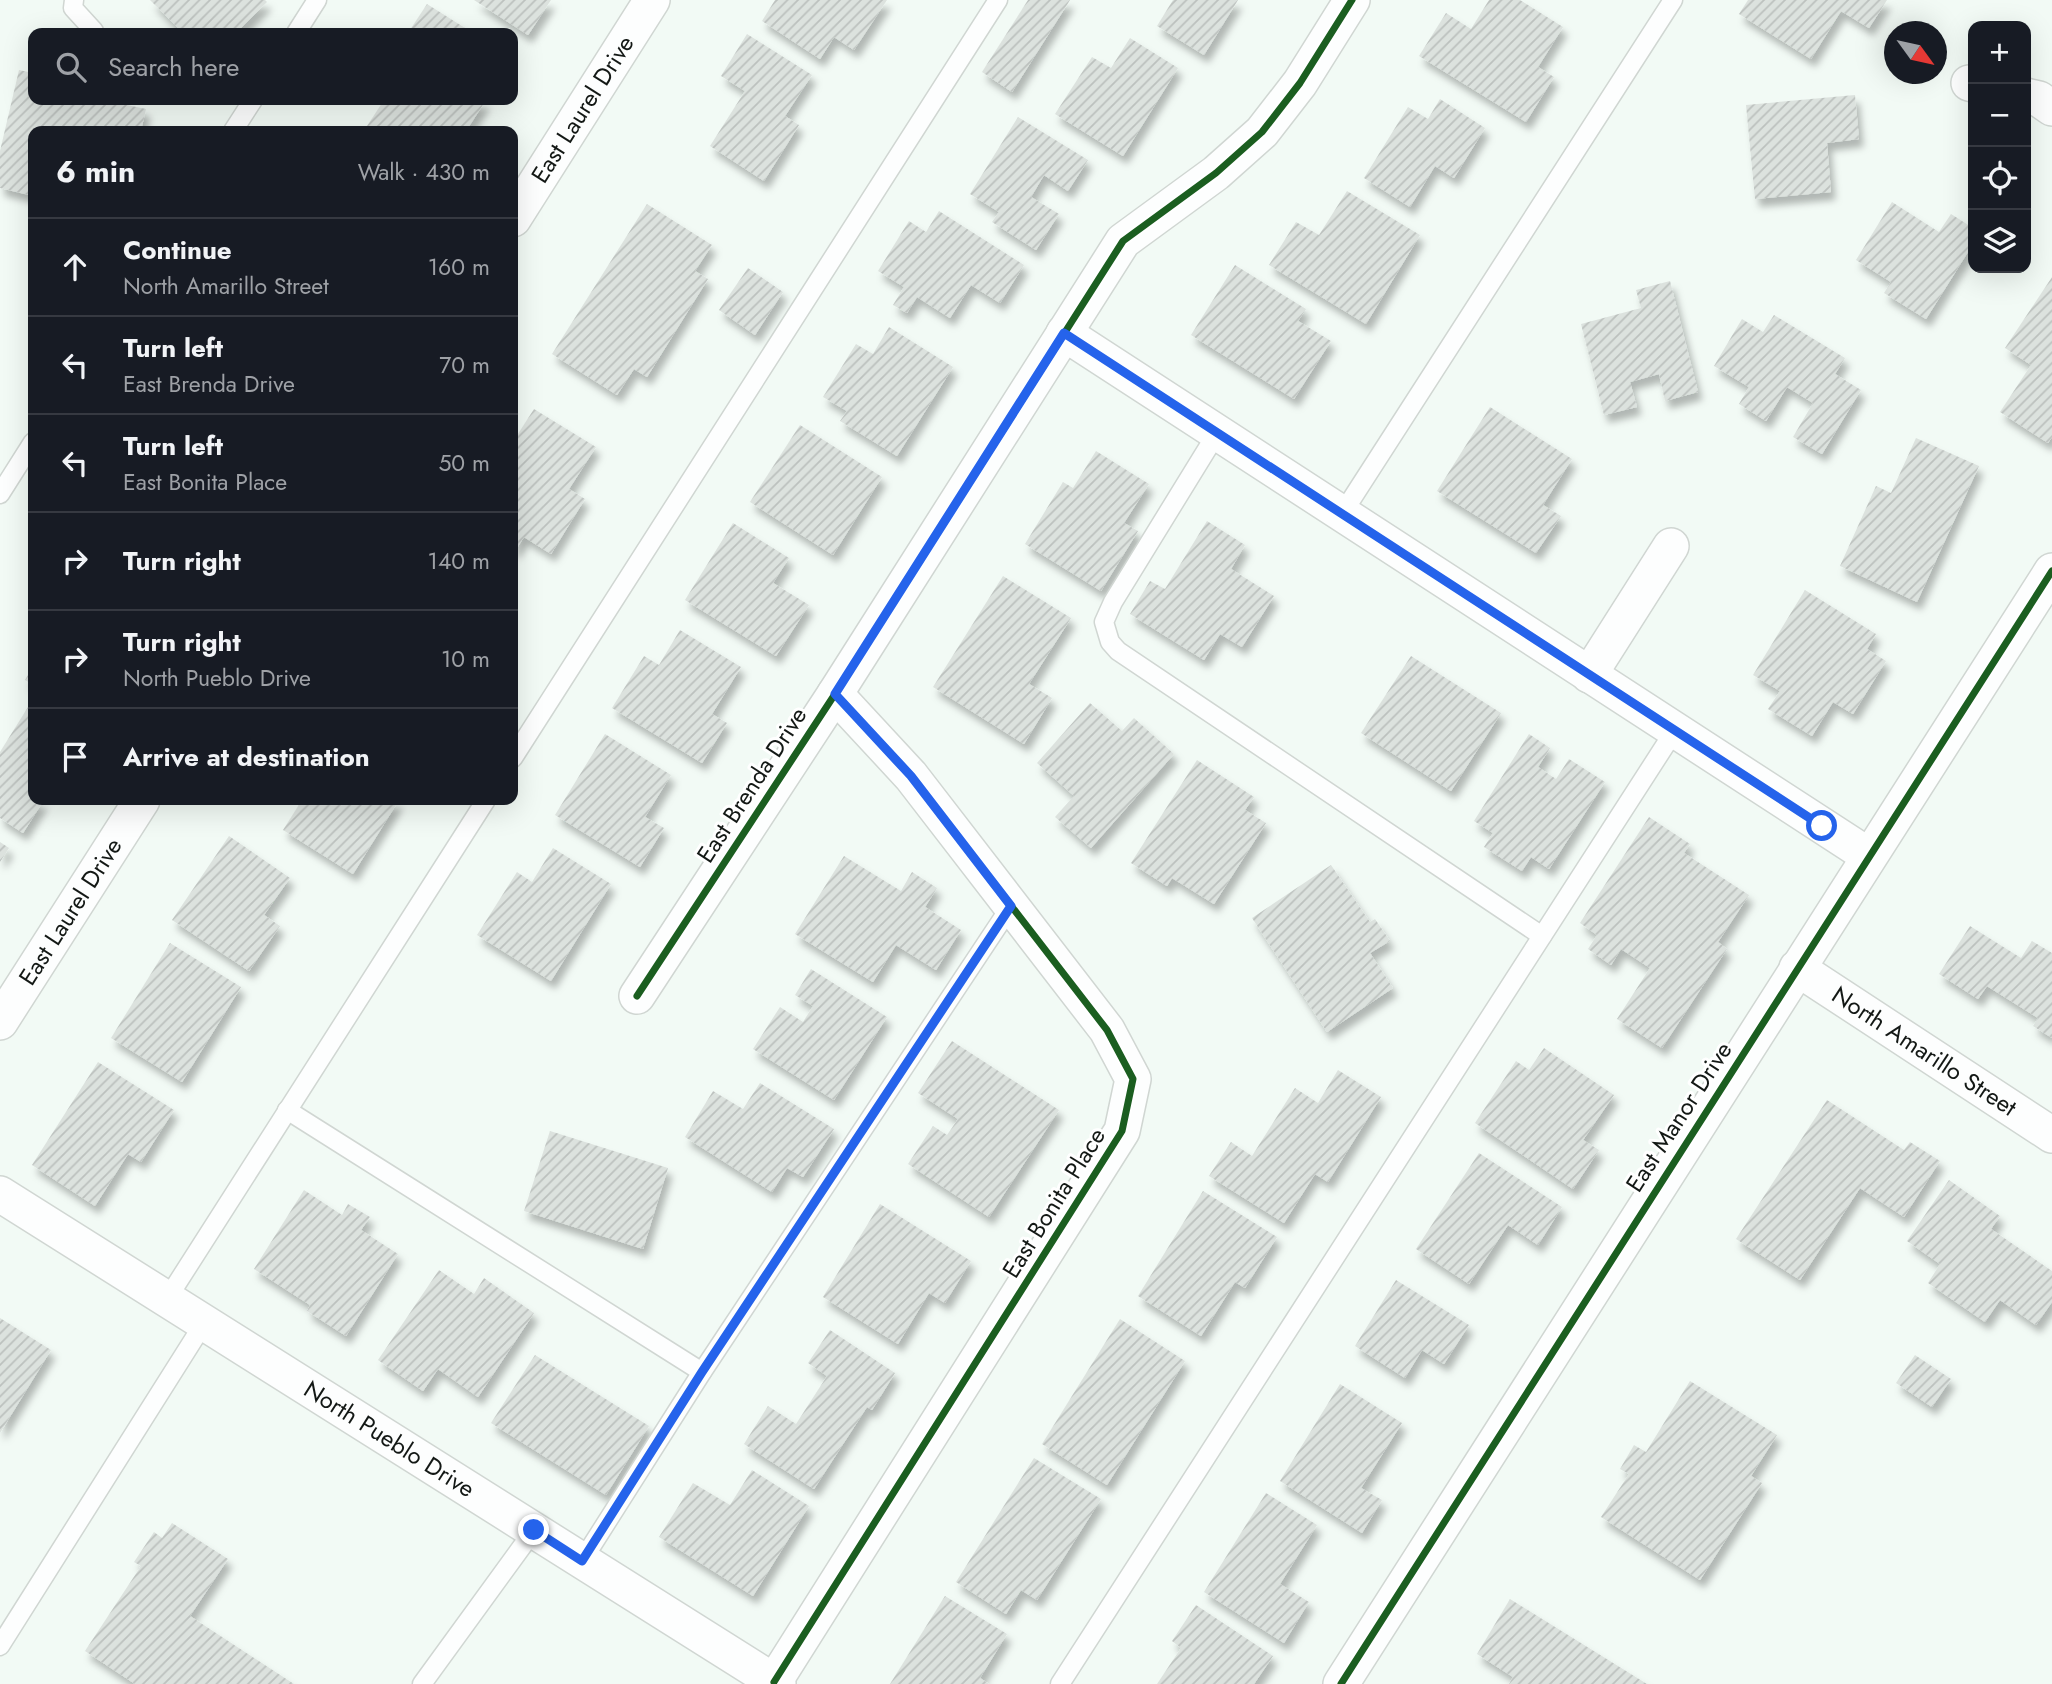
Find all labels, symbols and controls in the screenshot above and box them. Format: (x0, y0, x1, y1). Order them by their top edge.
north arrow (1884, 21, 1947, 84)
map controls (1968, 21, 2031, 273)
button: + (1968, 21, 2031, 84)
search box (28, 28, 518, 105)
street label: East Laurel Drive (522, 28, 642, 190)
icon: search (52, 48, 90, 86)
text: Search here (108, 48, 240, 86)
button: − (1968, 84, 2031, 147)
button: locate (1968, 147, 2031, 210)
text: 6 min (56, 150, 135, 193)
text: Walk · 430 m (358, 155, 490, 189)
button: layers (1968, 210, 2031, 273)
text: Continue (123, 231, 232, 269)
icon: ahead (56, 248, 94, 286)
text: 160 m (428, 250, 490, 284)
text: North Amarillo Street (123, 269, 329, 303)
text: Turn left (123, 329, 223, 367)
icon: left (56, 346, 94, 384)
text: 70 m (439, 348, 490, 382)
text: East Brenda Drive (123, 367, 295, 401)
text: Turn left (123, 427, 223, 465)
icon: left (56, 444, 94, 482)
text: 50 m (438, 446, 490, 480)
text: East Bonita Place (123, 465, 287, 499)
icon: right (56, 542, 94, 580)
text: Turn right (123, 542, 241, 580)
text: 140 m (428, 544, 490, 578)
text: Turn right (123, 623, 241, 661)
icon: right (56, 640, 94, 678)
text: 10 m (441, 642, 490, 676)
text: North Pueblo Drive (123, 661, 311, 695)
street label: East Brenda Drive (688, 700, 815, 869)
icon: arrive (56, 738, 94, 776)
text: Arrive at destination (123, 738, 370, 776)
route start (1806, 810, 1837, 841)
street label: East Laurel Drive (10, 831, 130, 992)
street label: North Amarillo Street (1825, 977, 2024, 1124)
street label: East Manor Drive (1617, 1035, 1740, 1199)
street label: East Bonita Place (993, 1121, 1114, 1285)
street label: North Pueblo Drive (297, 1372, 482, 1506)
route end (518, 1514, 549, 1545)

